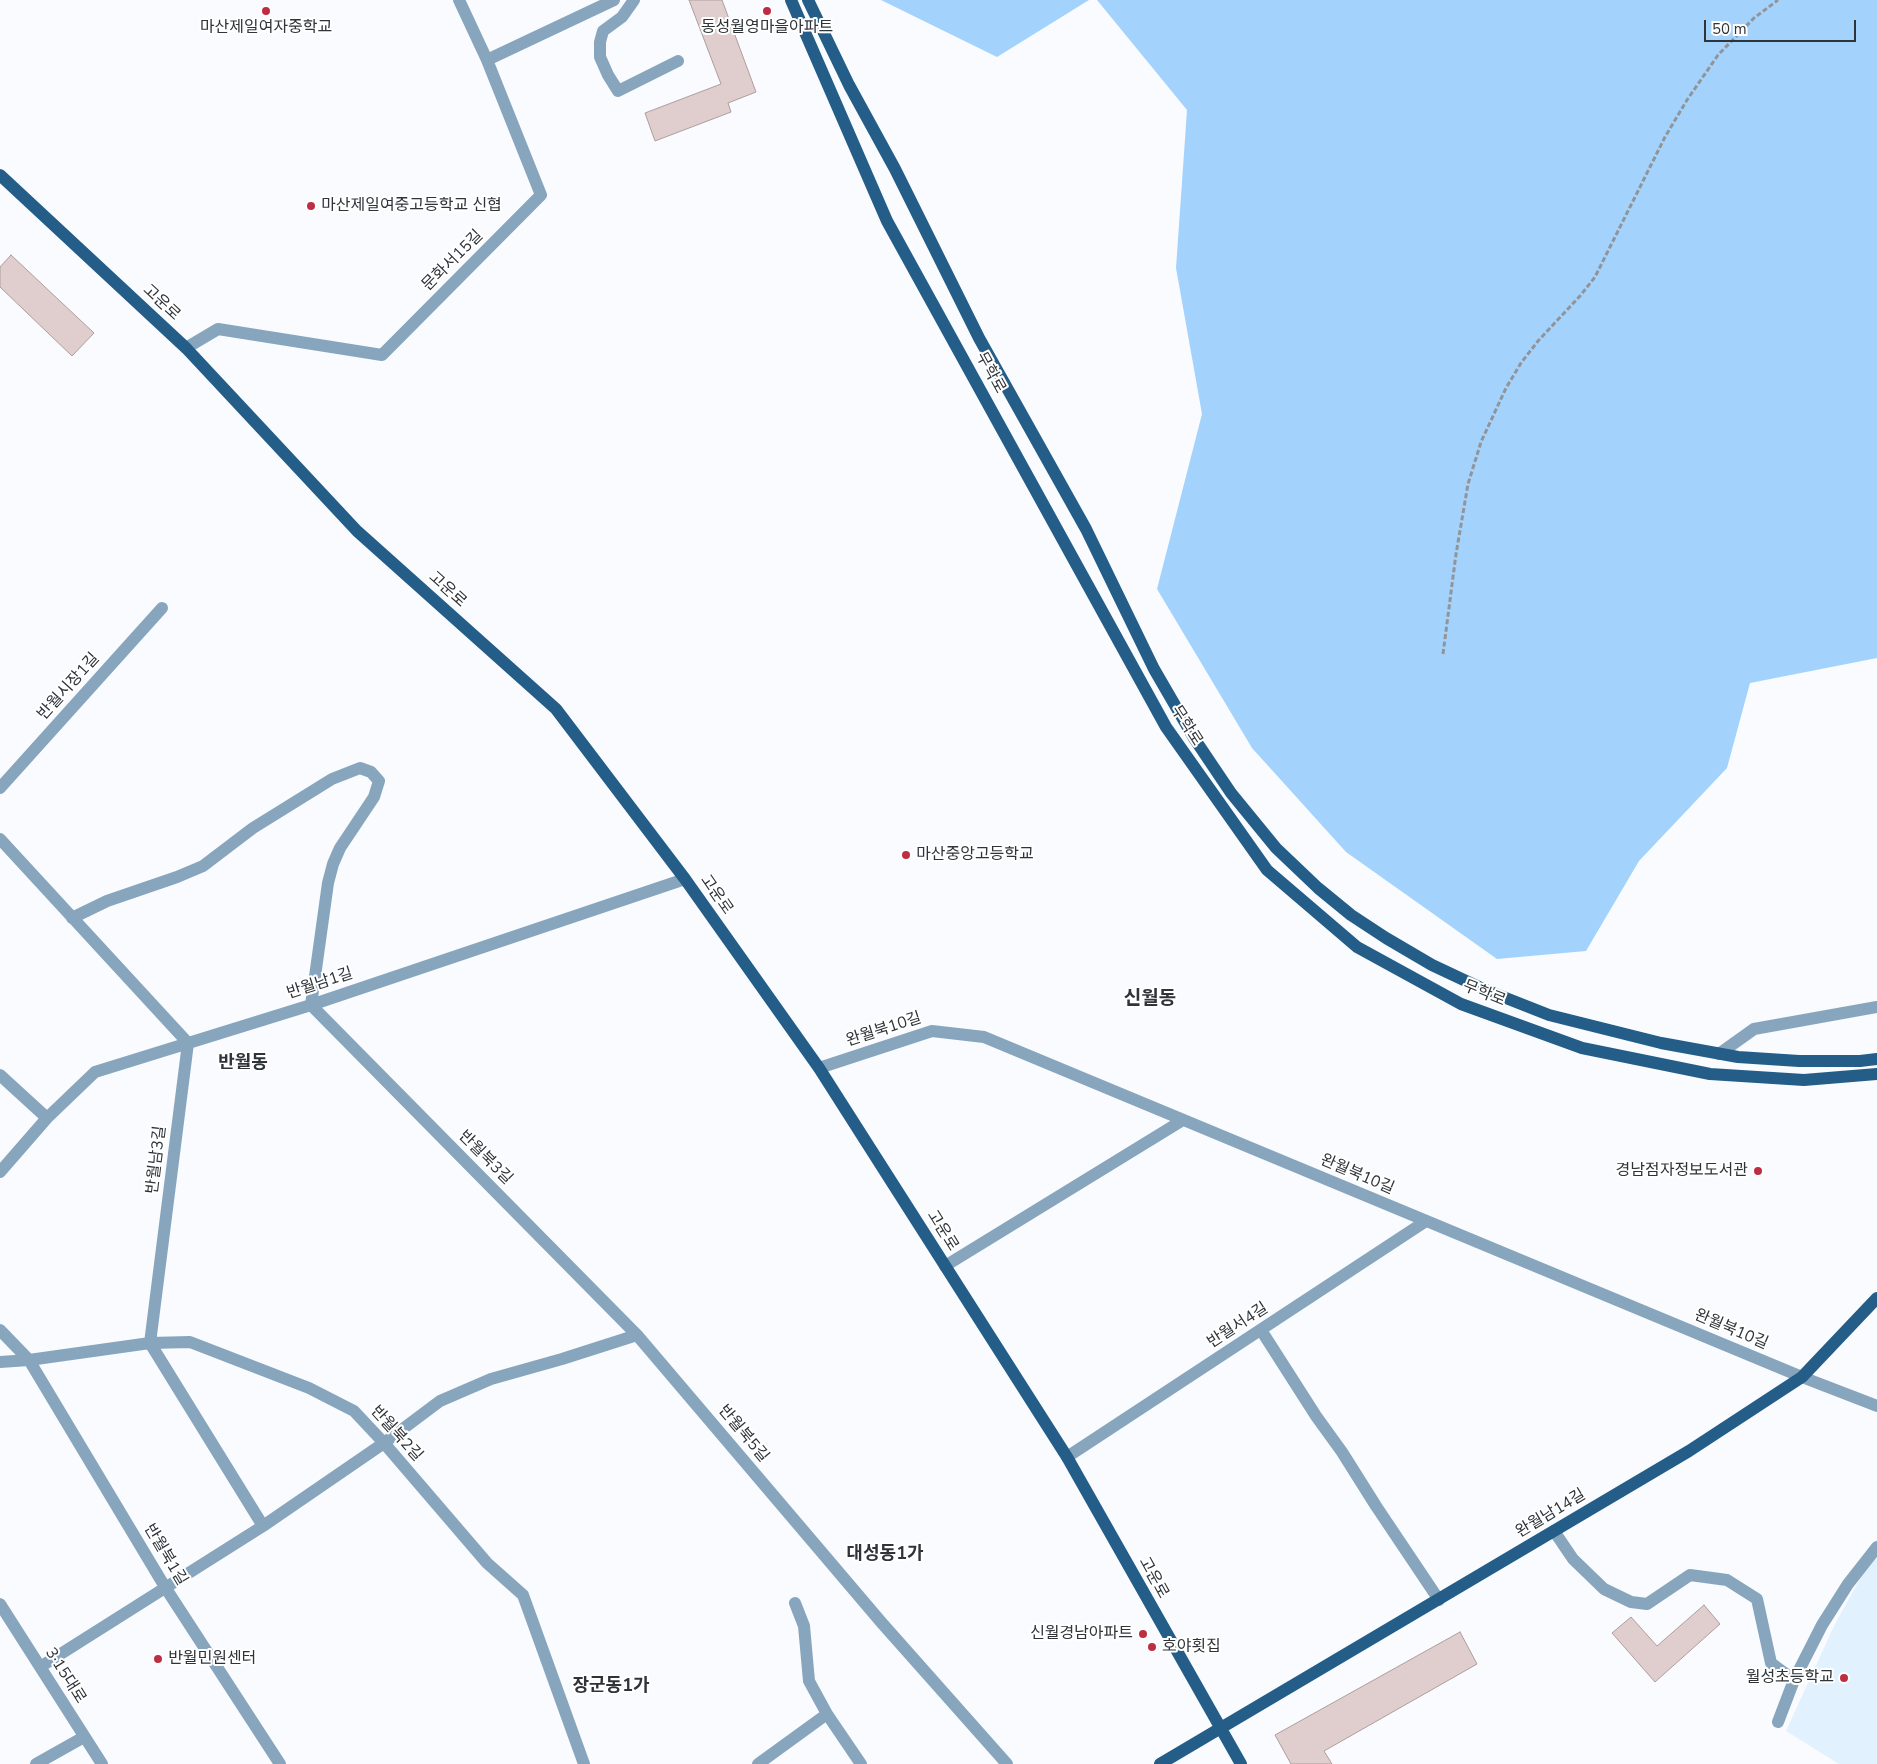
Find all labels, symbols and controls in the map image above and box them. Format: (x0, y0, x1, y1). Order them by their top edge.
marker: 마산제일여자중학교 (260, 5, 272, 17)
marker: 동성월영마을아파트 (761, 5, 773, 17)
scale bar (1707, 10, 1860, 42)
place label: 마산제일여자중학교 (200, 18, 332, 38)
place label: 동성월영마을아파트 (701, 18, 833, 38)
text: 50 m (1712, 19, 1747, 39)
place label: 마산제일여중고등학교 신협 (321, 196, 502, 216)
marker: 마산제일여중고등학교 신협 (305, 200, 317, 212)
street label: 문화서15길 (419, 227, 487, 295)
street label: 고운로 (138, 281, 184, 325)
street label: 무학로 (971, 349, 1009, 397)
street label: 고운로 (424, 568, 470, 612)
street label: 반월시장1길 (34, 650, 104, 724)
street label: 무학로 (1166, 702, 1206, 750)
place label: 마산중앙고등학교 (916, 845, 1034, 865)
marker: 마산중앙고등학교 (900, 849, 912, 861)
street label: 고운로 (695, 871, 737, 919)
street label: 반월남1길 (284, 964, 356, 1004)
street label: 무학로 (1460, 977, 1508, 1011)
district label: 신월동 (1124, 988, 1176, 1010)
street label: 완월북10길 (844, 1009, 924, 1051)
district label: 반월동 (218, 1053, 268, 1075)
street label: 반월남3길 (143, 1125, 171, 1195)
street label: 반월북3길 (454, 1127, 516, 1189)
street label: 완월북10길 (1317, 1151, 1397, 1199)
place label: 경남점자정보도서관 (1616, 1161, 1748, 1181)
marker: 경남점자정보도서관 (1752, 1165, 1764, 1177)
street label: 고운로 (922, 1207, 962, 1255)
street label: 반월서4길 (1204, 1299, 1272, 1353)
street label: 완월북10길 (1691, 1306, 1771, 1354)
street label: 반월북2길 (366, 1402, 426, 1466)
street label: 반월북5길 (714, 1402, 772, 1466)
street label: 완월남14길 (1513, 1486, 1589, 1542)
street label: 반월북1길 (139, 1521, 191, 1589)
district label: 대성동1가 (846, 1544, 924, 1566)
street label: 고운로 (1134, 1554, 1172, 1602)
place label: 신월경남아파트 (1030, 1624, 1133, 1644)
marker: 신월경남아파트 (1137, 1628, 1149, 1640)
place label: 호야횟집 (1162, 1637, 1221, 1657)
marker: 호야횟집 (1146, 1641, 1158, 1653)
street label: 3·15대로 (40, 1645, 90, 1707)
place label: 반월민원센터 (168, 1649, 256, 1669)
marker: 반월민원센터 (152, 1653, 164, 1665)
place label: 월성초등학교 (1746, 1668, 1834, 1688)
marker: 월성초등학교 (1838, 1672, 1850, 1684)
district label: 장군동1가 (572, 1676, 650, 1698)

